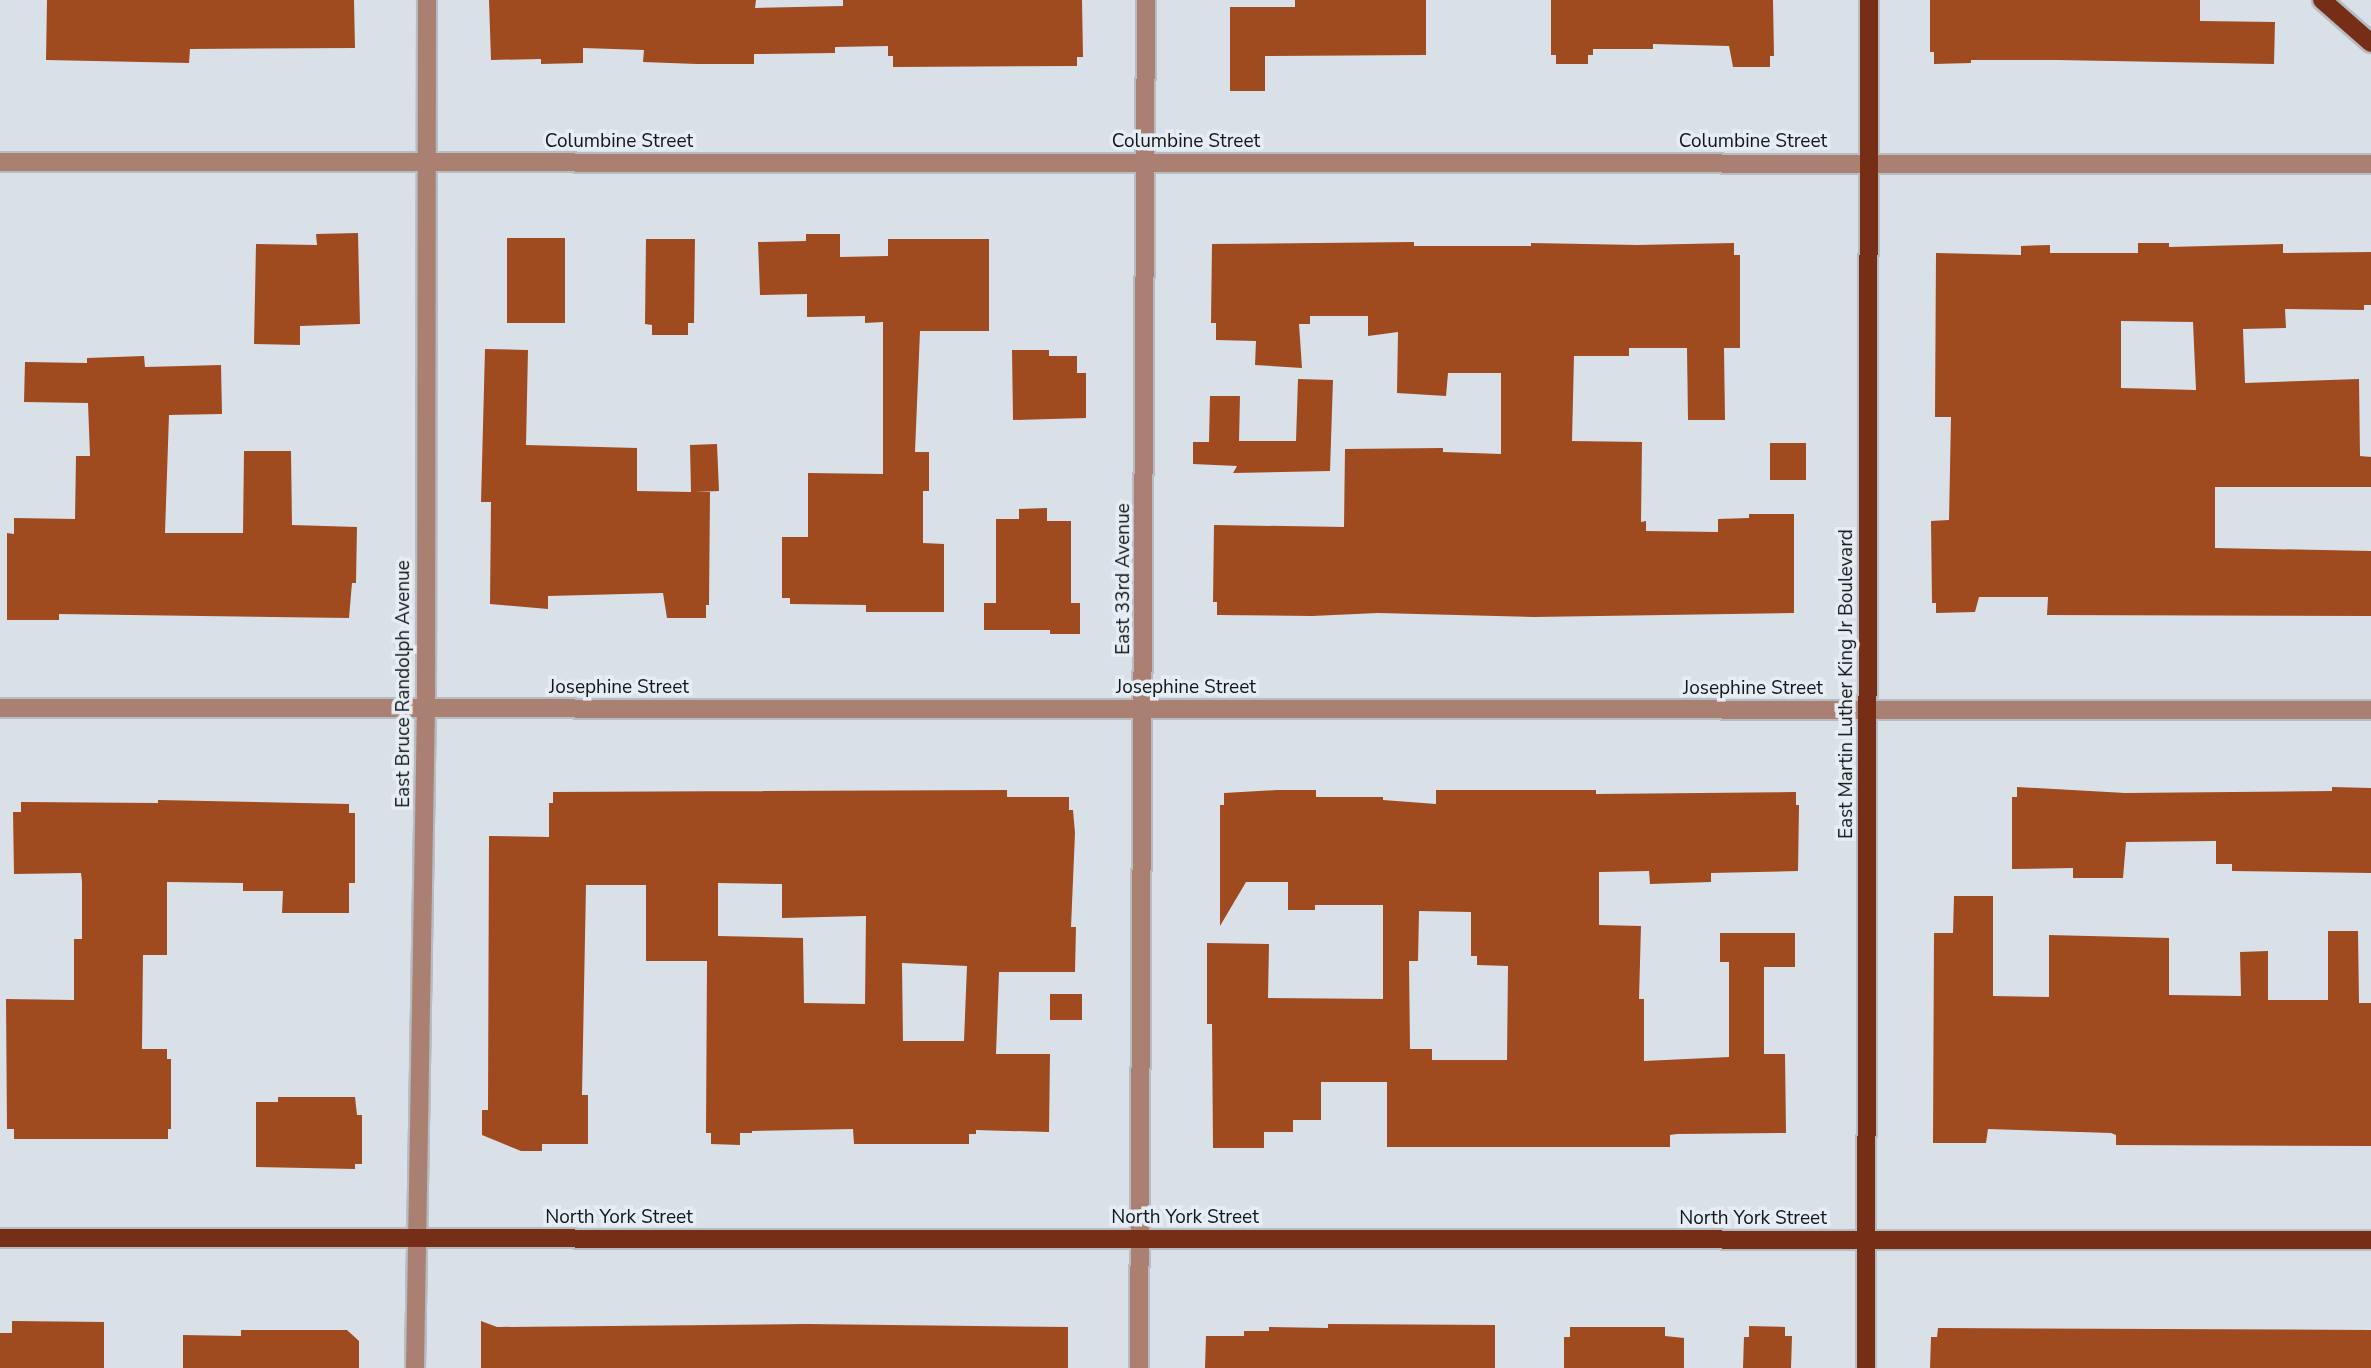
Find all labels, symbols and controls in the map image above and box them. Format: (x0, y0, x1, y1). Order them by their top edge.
street label: Columbine Street (545, 131, 693, 153)
street label: Columbine Street (1112, 131, 1260, 153)
street label: Columbine Street (1679, 131, 1827, 153)
street label: East 33rd Avenue (1113, 503, 1135, 655)
street label: East Martin Luther King Jr Boulevard (1836, 529, 1858, 839)
street label: East Bruce Randolph Avenue (393, 560, 415, 808)
street label: Josephine Street (549, 677, 689, 699)
street label: Josephine Street (1116, 677, 1256, 699)
street label: Josephine Street (1683, 678, 1823, 700)
street label: North York Street (545, 1207, 693, 1229)
street label: North York Street (1111, 1207, 1259, 1229)
street label: North York Street (1679, 1208, 1827, 1230)

